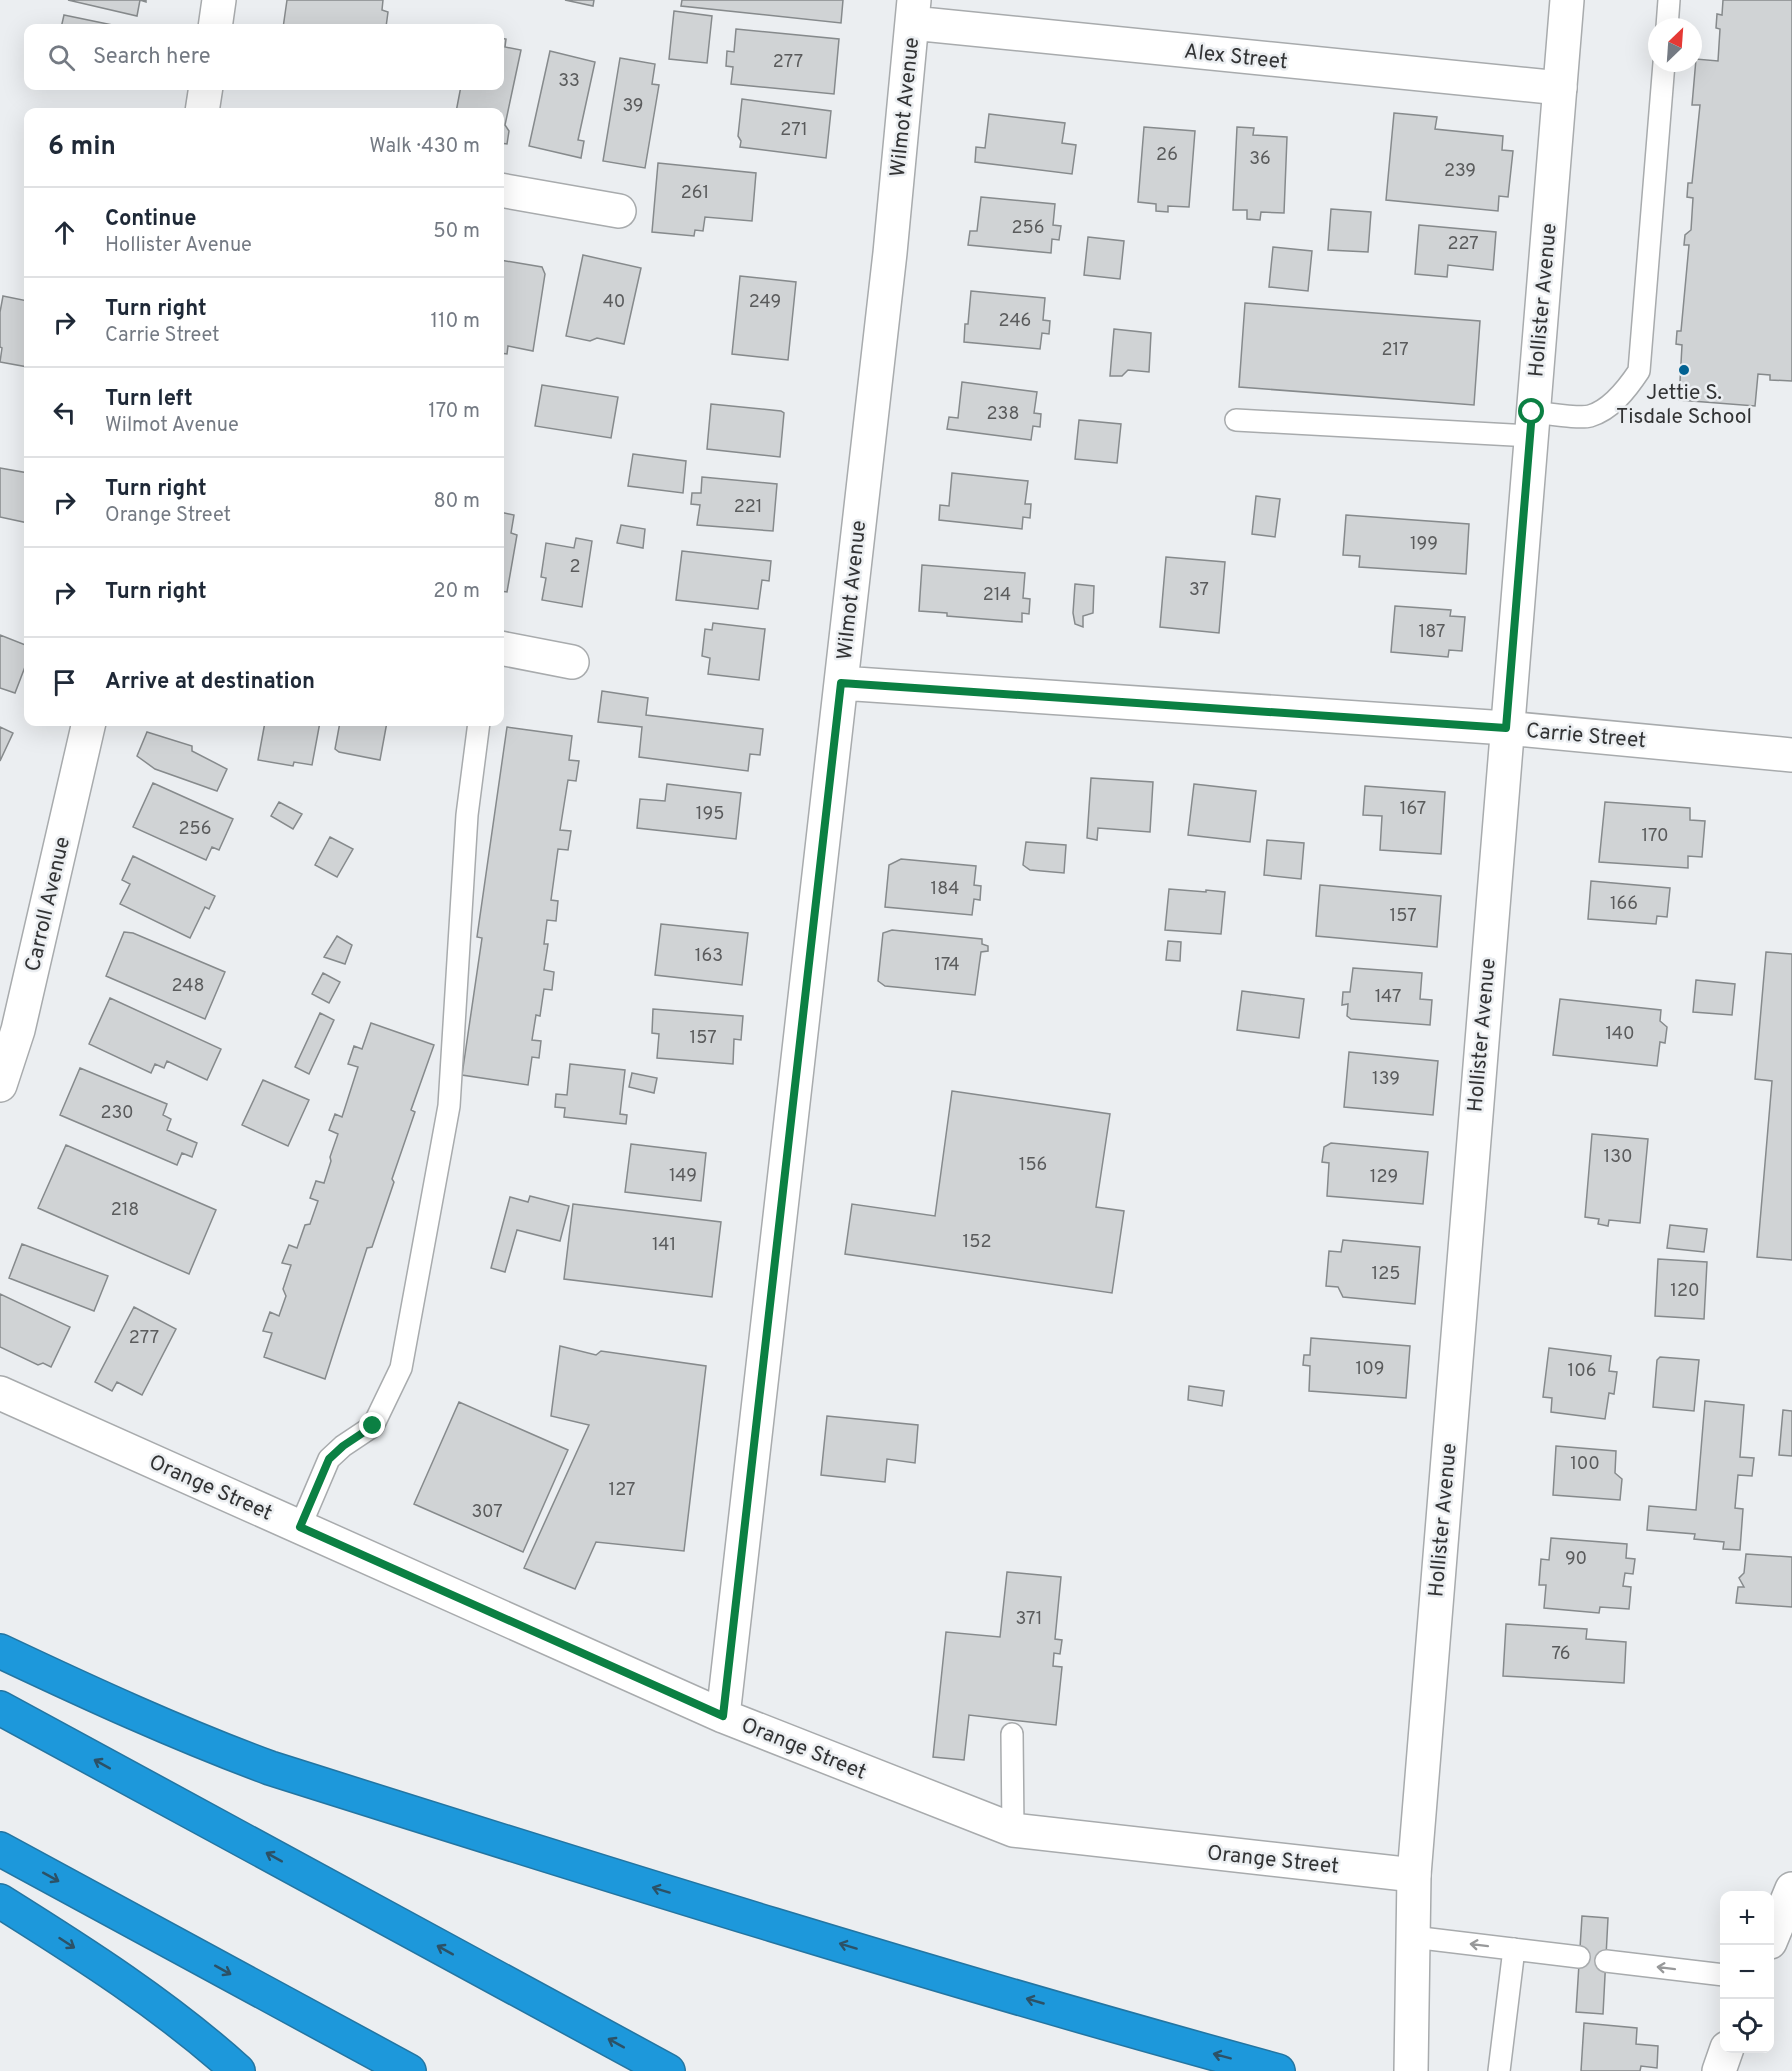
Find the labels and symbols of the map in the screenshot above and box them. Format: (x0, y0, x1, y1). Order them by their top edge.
north arrow (1648, 18, 1702, 72)
street label: Wilmot Avenue (885, 36, 926, 178)
street label: Alex Street (1183, 39, 1289, 76)
house number: 277 (773, 51, 803, 74)
house number: 33 (558, 70, 580, 93)
house number: 39 (622, 95, 644, 118)
house number: 271 (780, 119, 808, 142)
house number: 26 (1156, 144, 1178, 167)
house number: 36 (1249, 148, 1271, 171)
house number: 239 (1444, 160, 1476, 183)
house number: 261 (681, 182, 709, 205)
house number: 256 (1012, 217, 1044, 240)
street label: Hollister Avenue (1523, 222, 1564, 378)
house number: 227 (1447, 233, 1479, 256)
house number: 40 (603, 291, 625, 314)
house number: 249 (749, 291, 781, 314)
house number: 246 (999, 310, 1031, 333)
house number: 217 (1381, 339, 1409, 362)
marker: Jettie S. Tisdale School (1677, 363, 1691, 377)
place label: Jettie S. Tisdale School (1616, 380, 1752, 431)
route start (1518, 398, 1544, 424)
house number: 238 (987, 403, 1019, 426)
house number: 221 (734, 496, 762, 519)
street label: Wilmot Avenue (832, 519, 873, 661)
house number: 199 (1410, 533, 1438, 556)
house number: 2 (569, 556, 581, 579)
house number: 37 (1189, 579, 1209, 602)
house number: 214 (983, 584, 1011, 607)
house number: 187 (1419, 621, 1445, 644)
street label: Carrie Street (1525, 718, 1647, 755)
house number: 167 (1400, 798, 1426, 821)
house number: 195 (696, 803, 724, 826)
house number: 256 (179, 818, 211, 841)
house number: 170 (1641, 825, 1669, 848)
street label: Carroll Avenue (20, 834, 77, 974)
house number: 184 (931, 878, 959, 901)
house number: 166 (1610, 893, 1638, 916)
house number: 157 (1389, 905, 1417, 928)
house number: 163 (695, 945, 723, 968)
house number: 174 (934, 954, 960, 977)
street label: Hollister Avenue (1462, 957, 1503, 1113)
house number: 248 (171, 975, 205, 998)
house number: 147 (1375, 986, 1401, 1009)
house number: 140 (1605, 1023, 1635, 1046)
house number: 157 (689, 1027, 717, 1050)
house number: 139 (1372, 1068, 1400, 1091)
house number: 230 (100, 1102, 134, 1125)
house number: 130 (1604, 1146, 1632, 1169)
house number: 156 (1019, 1154, 1047, 1177)
house number: 149 (669, 1165, 697, 1188)
house number: 129 (1370, 1166, 1398, 1189)
house number: 218 (111, 1199, 139, 1222)
house number: 152 (963, 1231, 991, 1254)
house number: 141 (652, 1234, 676, 1257)
house number: 125 (1372, 1263, 1400, 1286)
house number: 120 (1670, 1280, 1700, 1303)
house number: 277 (129, 1327, 159, 1350)
house number: 109 (1355, 1358, 1385, 1381)
house number: 106 (1567, 1360, 1597, 1383)
route end (359, 1412, 385, 1438)
street label: Hollister Avenue (1423, 1442, 1464, 1598)
street label: Orange Street (144, 1449, 276, 1528)
house number: 100 (1570, 1453, 1600, 1476)
house number: 127 (609, 1479, 635, 1502)
house number: 307 (471, 1501, 503, 1524)
house number: 90 (1565, 1548, 1587, 1571)
house number: 371 (1015, 1608, 1043, 1631)
house number: 76 (1551, 1643, 1571, 1666)
street label: Orange Street (737, 1712, 870, 1787)
one-way arrow (94, 1757, 111, 1769)
street label: Orange Street (1206, 1840, 1340, 1881)
one-way arrow (265, 1851, 283, 1862)
one-way arrow (42, 1872, 60, 1883)
one-way arrow (652, 1884, 671, 1895)
one-way arrow (58, 1937, 75, 1949)
one-way arrow (839, 1940, 858, 1951)
one-way arrow (1470, 1940, 1489, 1951)
one-way arrow (437, 1944, 454, 1956)
one-way arrow (1657, 1962, 1677, 1973)
one-way arrow (213, 1965, 231, 1976)
one-way arrow (1026, 1995, 1045, 2006)
one-way arrow (608, 2037, 625, 2049)
one-way arrow (1213, 2049, 1232, 2061)

